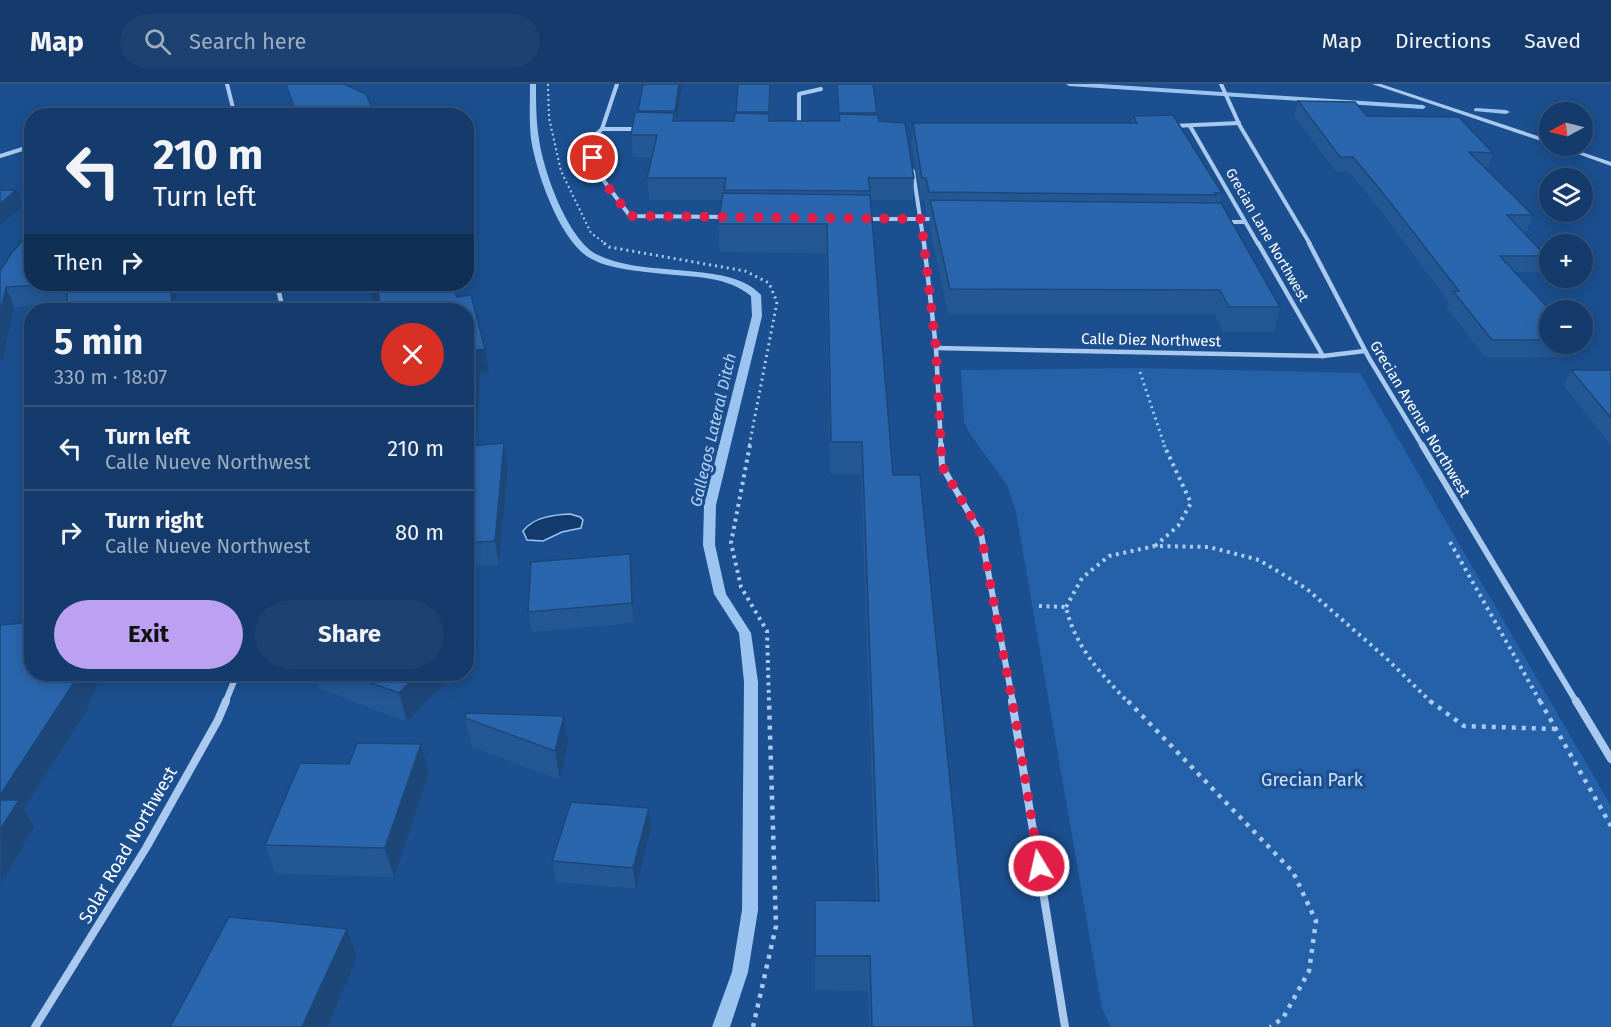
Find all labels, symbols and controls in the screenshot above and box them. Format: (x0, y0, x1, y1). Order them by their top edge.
search box (120, 14, 540, 68)
text: Map (30, 25, 84, 58)
icon: search (141, 25, 174, 58)
text: Search here (189, 28, 307, 55)
text: Map (1322, 28, 1362, 54)
text: Directions (1395, 28, 1491, 54)
text: Saved (1524, 28, 1581, 54)
north arrow (1539, 102, 1593, 156)
map controls (1539, 102, 1593, 354)
text: 210 m (153, 130, 263, 180)
icon: left (54, 132, 132, 210)
pin (567, 132, 618, 183)
icon: arrive (576, 141, 609, 174)
street label: Grecian Lane Northwest (1222, 165, 1313, 306)
button: layers (1539, 168, 1593, 222)
text: Turn left (153, 181, 256, 213)
button: + (1539, 234, 1593, 288)
icon: right (115, 246, 148, 279)
text: Then (54, 249, 103, 276)
button: − (1539, 300, 1593, 354)
text: 5 min (54, 320, 143, 364)
button: close (381, 323, 444, 386)
street label: Calle Diez Northwest (1081, 330, 1222, 350)
street label: Grecian Avenue Northwest (1366, 337, 1474, 501)
water label: Gallegos Lateral Ditch (686, 351, 740, 509)
text: 330 m · 18:07 (54, 365, 167, 389)
text: Turn left (105, 423, 190, 450)
icon: left (54, 432, 87, 465)
text: 210 m (387, 435, 444, 462)
text: Calle Nueve Northwest (105, 450, 310, 474)
text: Turn right (105, 507, 204, 534)
icon: right (54, 516, 87, 549)
text: 80 m (395, 519, 444, 546)
text: Calle Nueve Northwest (105, 534, 310, 558)
button: Exit (54, 600, 243, 669)
button: Share (255, 600, 444, 669)
street label: Solar Road Northwest (74, 762, 182, 927)
park label: Grecian Park (1261, 769, 1364, 791)
position arrow (1007, 834, 1071, 898)

